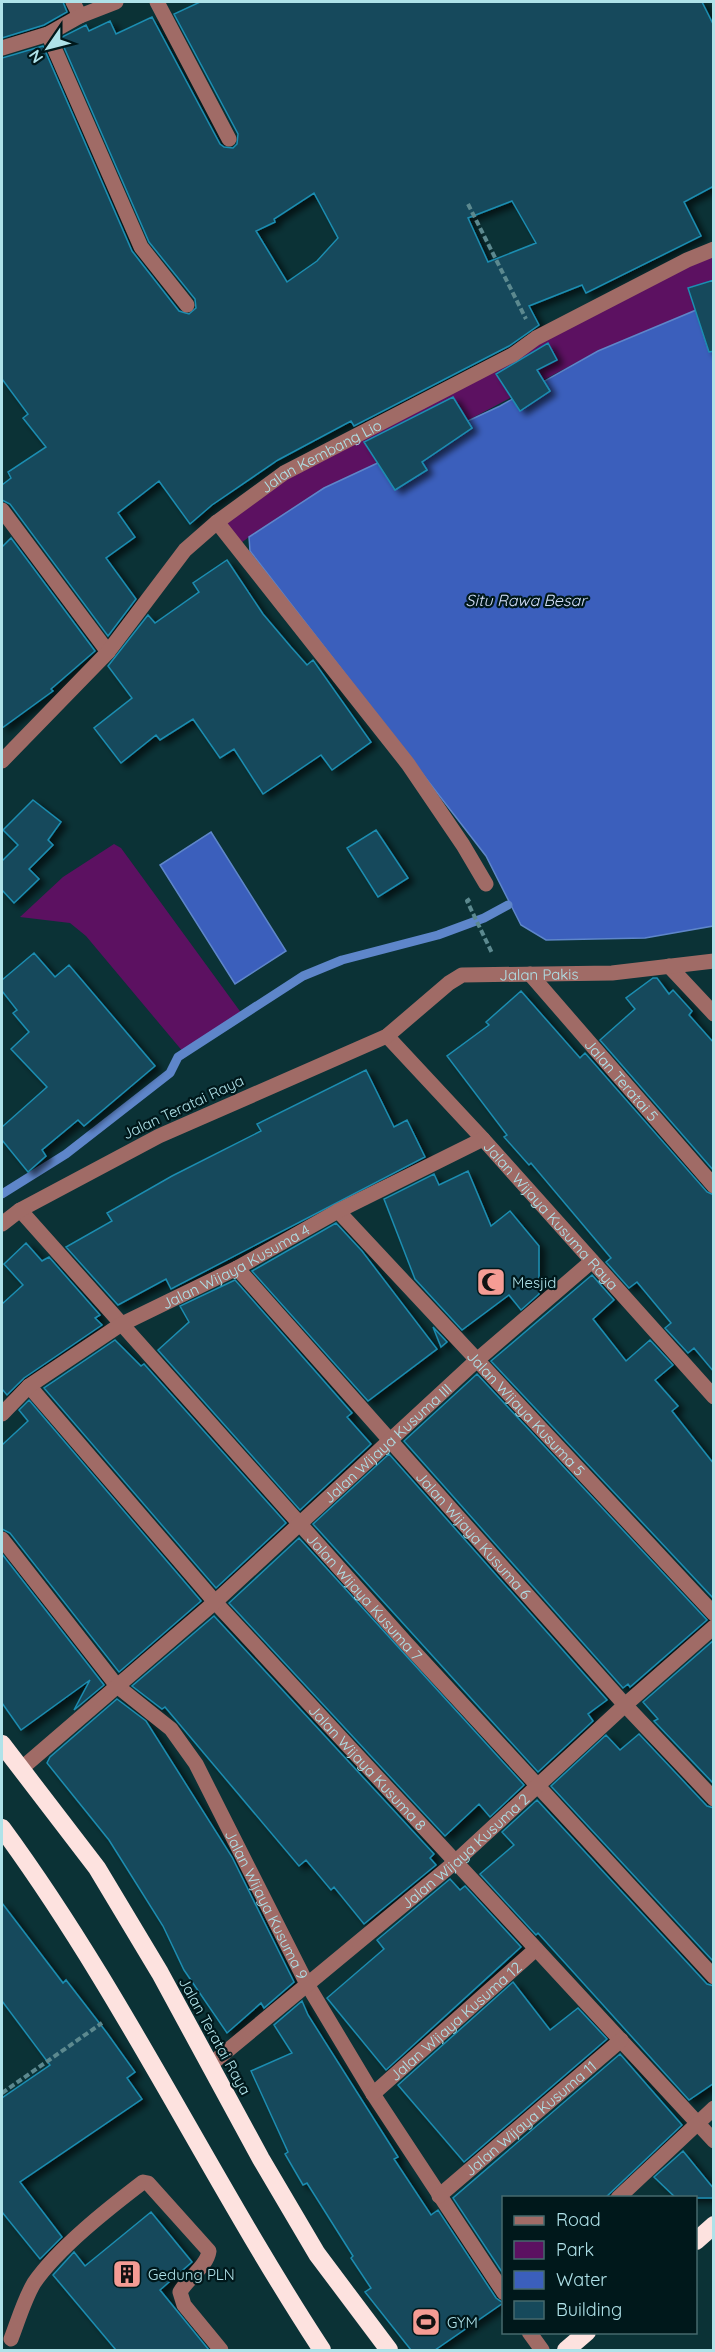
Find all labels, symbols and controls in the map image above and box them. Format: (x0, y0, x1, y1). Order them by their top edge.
north arrow (18, 18, 78, 78)
text: N (24, 46, 47, 67)
street label: Jalan Kembang Lio (256, 415, 385, 497)
water label: Situ Rawa Besar (466, 590, 588, 610)
street label: Jalan Pakis (499, 964, 579, 984)
street label: Jalan Teratai 5 (581, 1035, 663, 1125)
street label: Jalan Teratai Raya (119, 1071, 247, 1143)
street label: Jalan Wijaya Kusuma Raya (480, 1137, 623, 1294)
street label: Jalan Wijaya Kusuma 4 (158, 1220, 313, 1313)
mosque icon: Mesjid (475, 1266, 507, 1298)
place label: Mesjid (512, 1273, 556, 1292)
street label: Jalan Wijaya Kusuma 5 (463, 1346, 589, 1480)
street label: Jalan Wijaya Kusuma III (319, 1379, 455, 1507)
street label: Jalan Wijaya Kusuma 6 (412, 1467, 536, 1603)
street label: Jalan Wijaya Kusuma 7 (303, 1529, 427, 1664)
street label: Jalan Wijaya Kusuma 8 (305, 1700, 431, 1834)
street label: Jalan Wijaya Kusuma 2 (397, 1789, 533, 1913)
street label: Jalan Wijaya Kusuma 9 (221, 1827, 313, 1982)
street label: Jalan Wijaya Kusuma 12 (385, 1957, 525, 2085)
street label: Jalan Teratai Raya (175, 1974, 255, 2098)
street label: Jalan Wijaya Kusuma 11 (460, 2056, 600, 2180)
legend (502, 2196, 697, 2334)
text: Road (556, 2208, 601, 2231)
text: Park (556, 2238, 594, 2261)
building icon: Gedung PLN (111, 2258, 143, 2290)
place label: Gedung PLN (148, 2265, 235, 2284)
text: Water (556, 2268, 607, 2291)
text: Building (556, 2298, 622, 2321)
sports icon: GYM (410, 2306, 442, 2338)
place label: GYM (447, 2313, 478, 2332)

